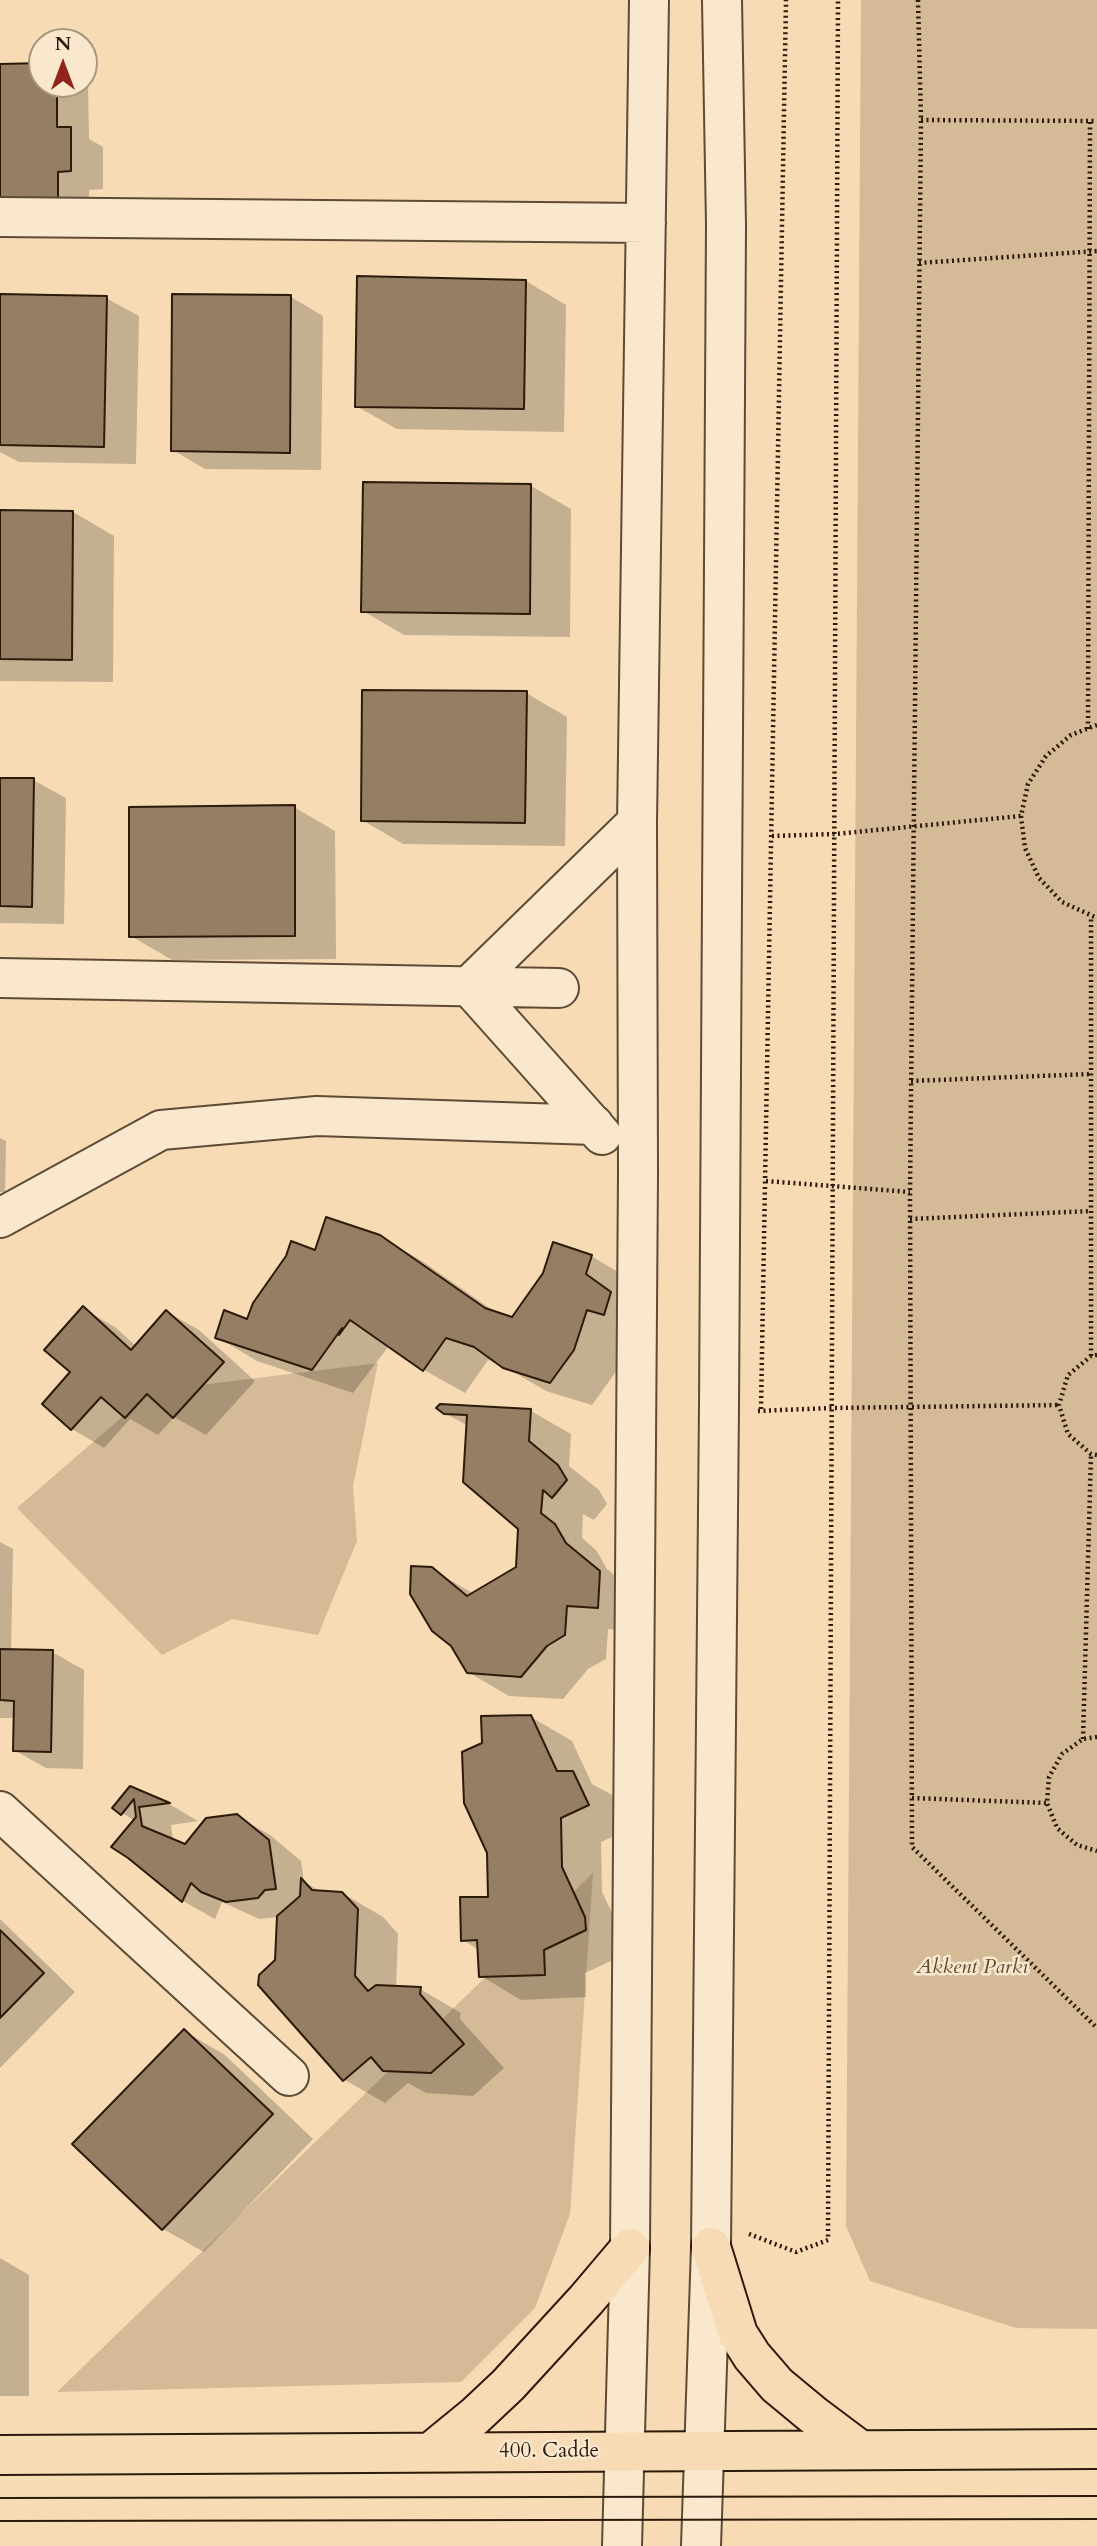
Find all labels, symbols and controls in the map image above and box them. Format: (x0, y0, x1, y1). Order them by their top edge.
north arrow (28, 28, 98, 98)
text: N (55, 31, 71, 57)
park label: Akkent Parkı (916, 1955, 1028, 1981)
street label: 400. Cadde (499, 2439, 599, 2465)

